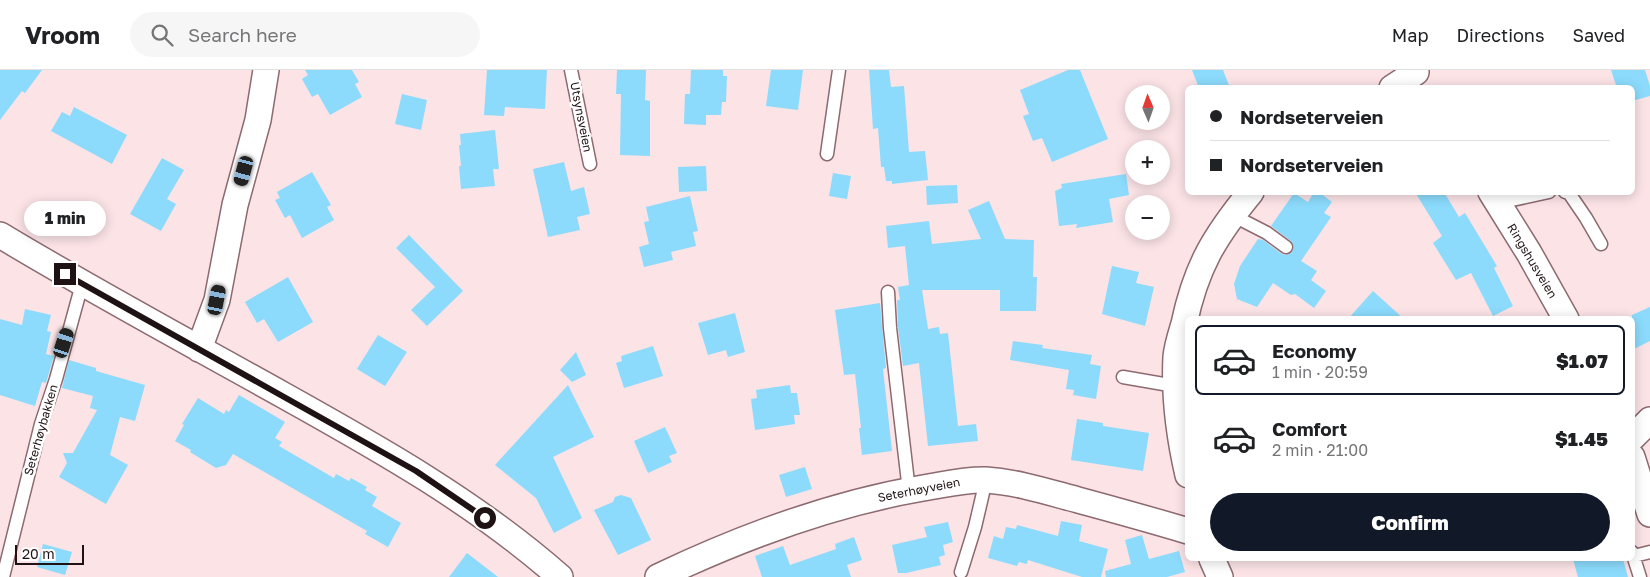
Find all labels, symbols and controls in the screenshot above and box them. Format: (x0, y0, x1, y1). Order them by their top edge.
search box (130, 12, 480, 57)
text: Vroom (25, 20, 100, 49)
icon: search (148, 21, 176, 49)
text: Search here (188, 23, 297, 46)
text: Map (1392, 24, 1428, 46)
text: Directions (1456, 24, 1544, 46)
text: Saved (1572, 24, 1625, 46)
street label: Utsynsveien (567, 80, 596, 153)
north arrow (1125, 85, 1170, 130)
map controls (1125, 85, 1170, 240)
text: Nordseterveien (1240, 105, 1383, 128)
button: + (1125, 140, 1170, 185)
text: Nordseterveien (1240, 153, 1383, 176)
car (232, 155, 255, 187)
button: − (1125, 195, 1170, 240)
callout: 1 min (24, 202, 106, 236)
text: 1 min (45, 208, 85, 228)
street label: Ringshusveien (1504, 221, 1561, 301)
route end (54, 263, 76, 285)
car (206, 284, 227, 316)
car (52, 326, 75, 360)
icon: car (1212, 338, 1257, 383)
text: Economy (1272, 339, 1357, 362)
text: $1.07 (1556, 349, 1608, 372)
text: 1 min · 20:59 (1272, 362, 1368, 382)
street label: Seterhøybakken (20, 383, 61, 477)
icon: car (1212, 416, 1257, 461)
text: Comfort (1272, 417, 1347, 440)
text: $1.45 (1555, 427, 1608, 450)
text: 2 min · 21:00 (1272, 440, 1368, 460)
street label: Seterhøyveien (876, 474, 961, 505)
button: Confirm (1210, 493, 1610, 551)
route start (474, 507, 496, 529)
scale bar (15, 542, 84, 565)
text: 20 m (22, 545, 55, 562)

